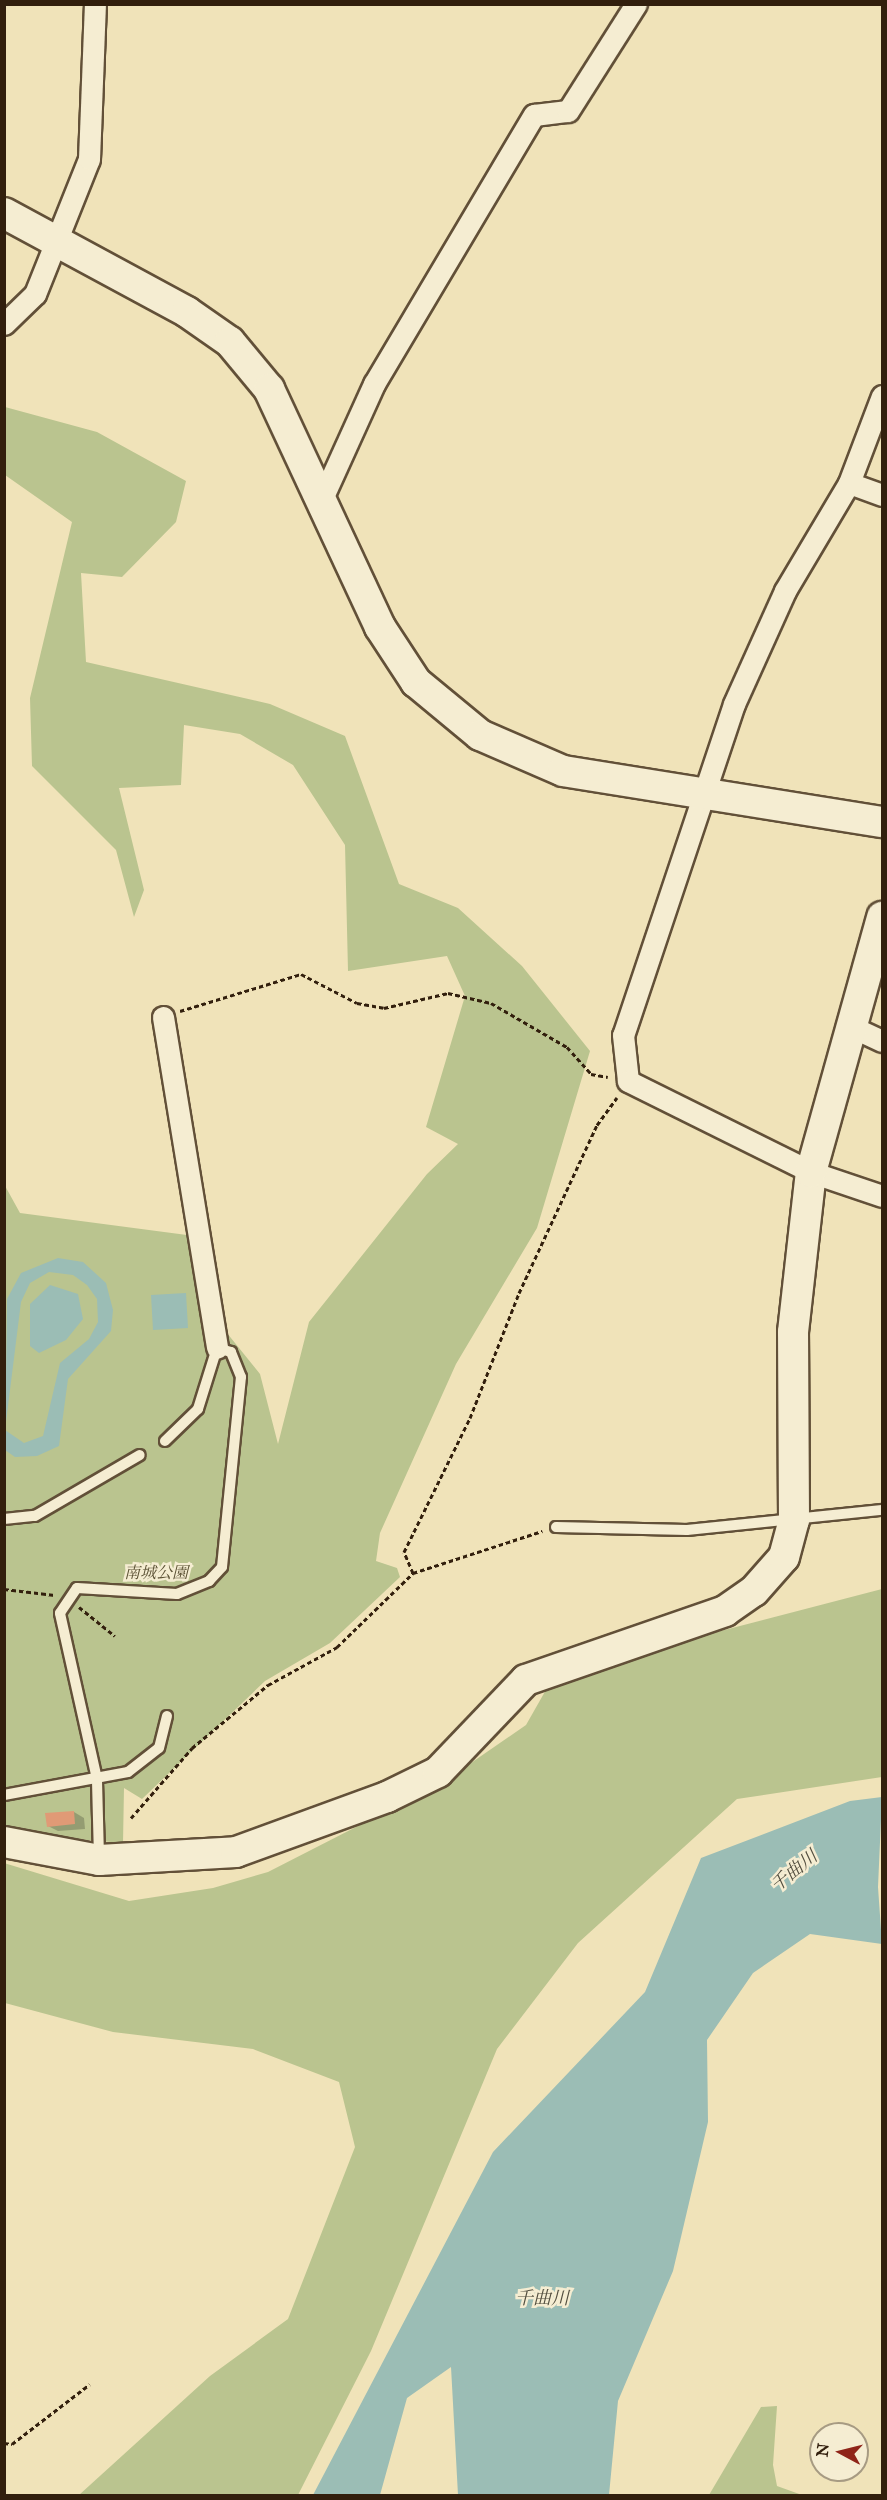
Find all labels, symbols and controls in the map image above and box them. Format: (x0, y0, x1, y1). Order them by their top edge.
park label: 南城公園 (124, 1563, 188, 1583)
water label: 千曲川 (766, 1846, 822, 1896)
water label: 千曲川 (515, 2287, 569, 2309)
north arrow (809, 2422, 869, 2482)
text: N (812, 2442, 833, 2458)

